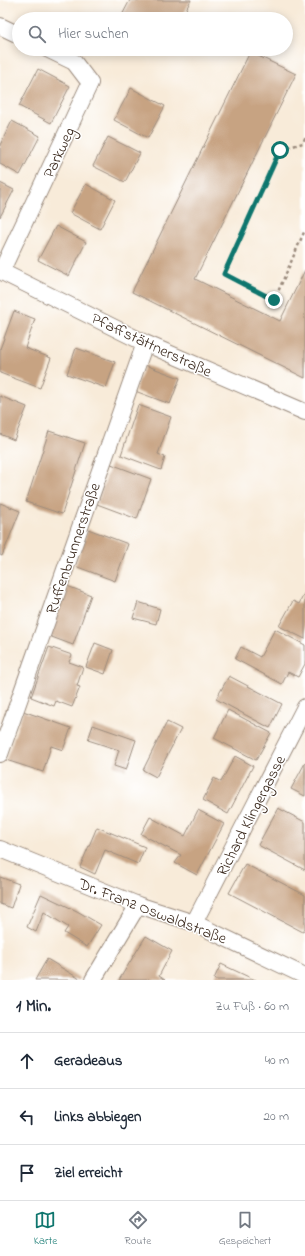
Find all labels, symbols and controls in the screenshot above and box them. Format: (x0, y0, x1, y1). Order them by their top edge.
search box (12, 12, 293, 56)
icon: search (26, 23, 48, 45)
text: Hier suchen (58, 23, 129, 45)
street label: Parkweg (38, 123, 82, 182)
route start (271, 141, 289, 159)
route end (265, 291, 283, 309)
street label: Pfaffstättnerstraße (87, 307, 216, 385)
street label: Ruffenbrunnerstraße (40, 479, 108, 618)
street label: Richard Klingergasse (211, 751, 293, 881)
street label: Dr. Franz Oswaldstraße (74, 872, 231, 952)
text: 1 Min. (16, 994, 51, 1019)
text: Zu Fuß · 60 m (215, 997, 289, 1016)
icon: ahead (16, 1050, 38, 1072)
text: Geradeaus (54, 1050, 122, 1072)
text: 40 m (265, 1051, 289, 1070)
icon: left (16, 1106, 38, 1128)
text: Links abbiegen (54, 1106, 141, 1128)
text: 20 m (264, 1107, 289, 1126)
icon: arrive (16, 1162, 38, 1184)
text: Ziel erreicht (54, 1162, 122, 1184)
tab: Karte (34, 1209, 57, 1249)
tab: Route (125, 1209, 151, 1249)
tab: Gespeichert (219, 1209, 271, 1249)

